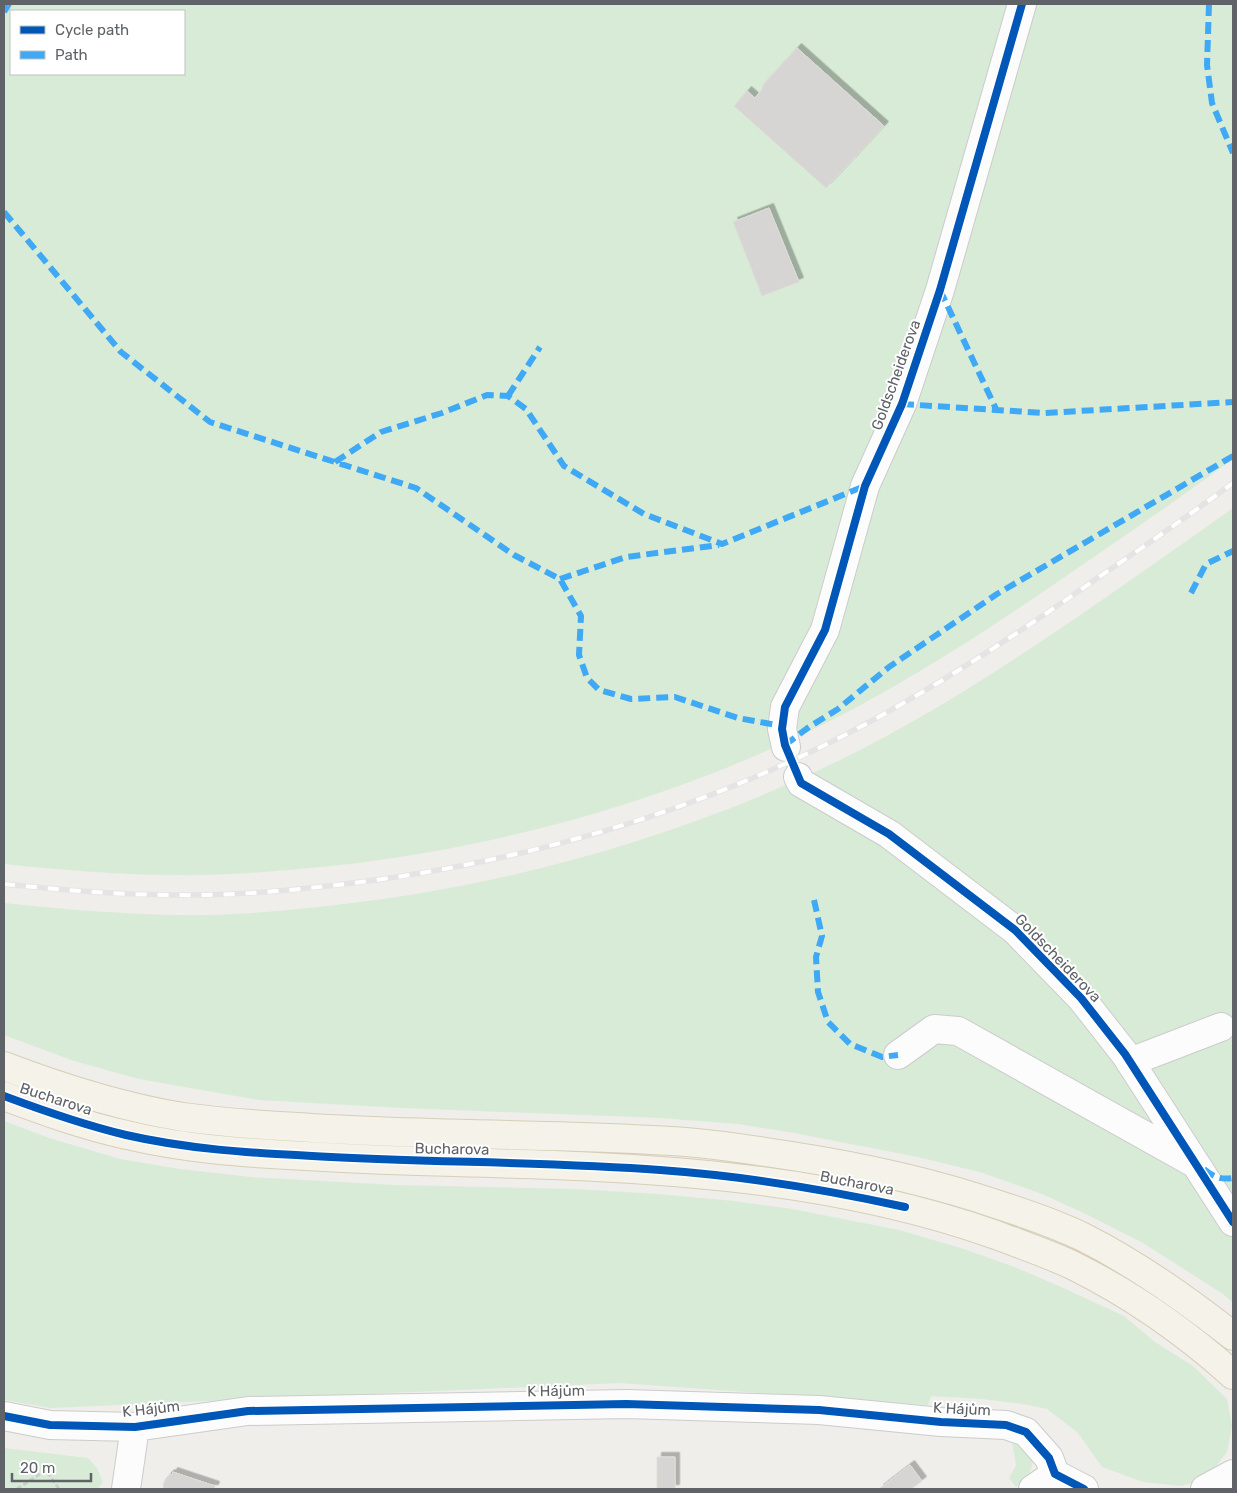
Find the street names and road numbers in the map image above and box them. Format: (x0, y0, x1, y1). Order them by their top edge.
street label: Goldscheiderova (868, 317, 924, 433)
street label: Goldscheiderova (1011, 910, 1105, 1006)
street label: Bucharova (18, 1079, 94, 1119)
street label: Bucharova (414, 1139, 490, 1159)
street label: Bucharova (819, 1167, 895, 1199)
street label: K Hájům (527, 1381, 585, 1401)
street label: K Hájům (121, 1397, 181, 1421)
street label: K Hájům (933, 1398, 991, 1420)

